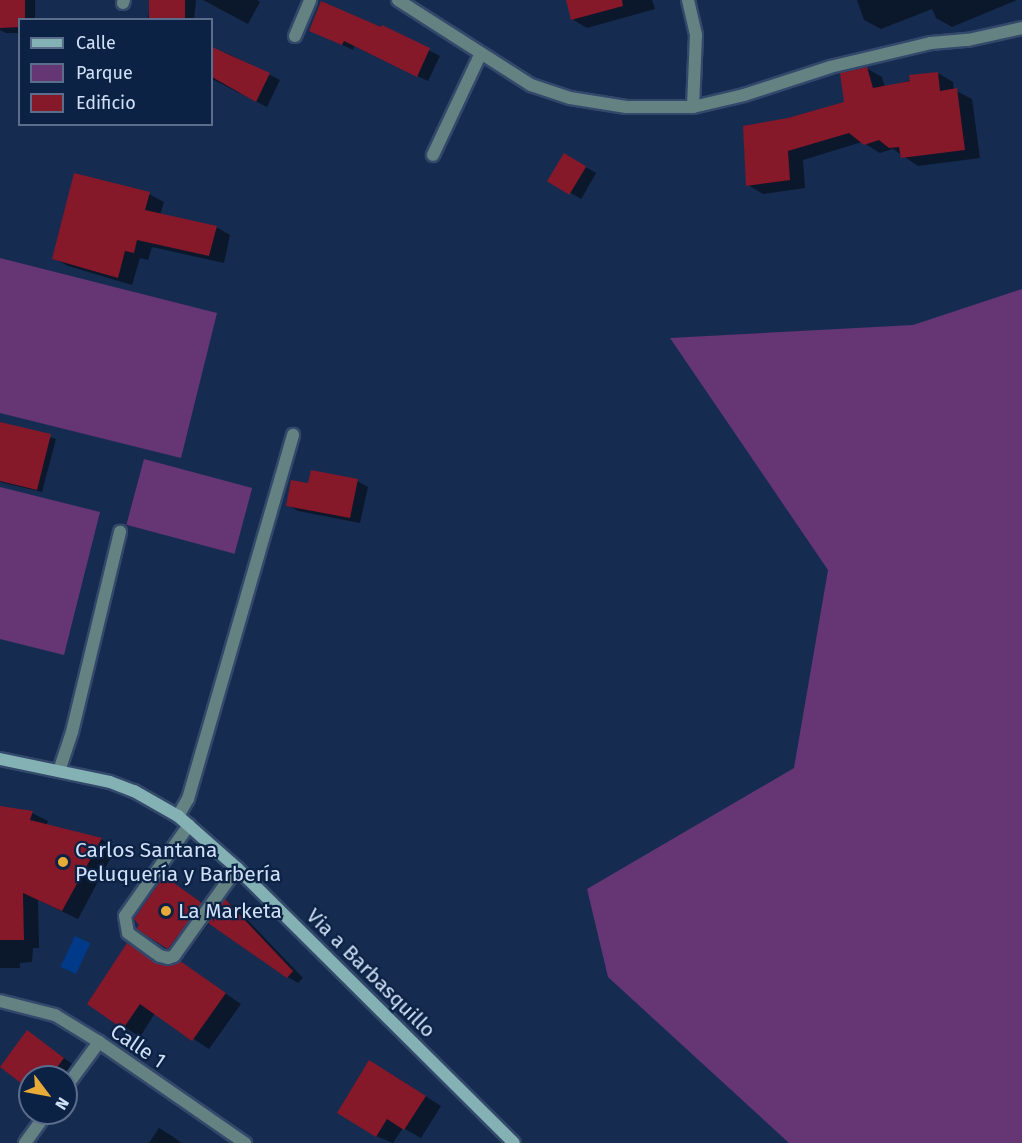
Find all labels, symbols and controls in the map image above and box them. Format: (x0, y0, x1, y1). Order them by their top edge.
legend (18, 18, 213, 126)
text: Calle (76, 32, 116, 54)
text: Parque (76, 62, 133, 84)
text: Edificio (76, 92, 136, 114)
place label: Carlos Santana Peluquería y Barbería (75, 837, 281, 887)
marker: Carlos Santana Peluquería y Barbería (56, 855, 70, 869)
place label: La Marketa (178, 898, 282, 924)
street label: Via a Barbasquillo (301, 903, 441, 1043)
marker: La Marketa (159, 904, 173, 918)
street label: Calle 1 (106, 1018, 170, 1074)
north arrow (18, 1065, 78, 1125)
text: N (51, 1094, 73, 1113)

